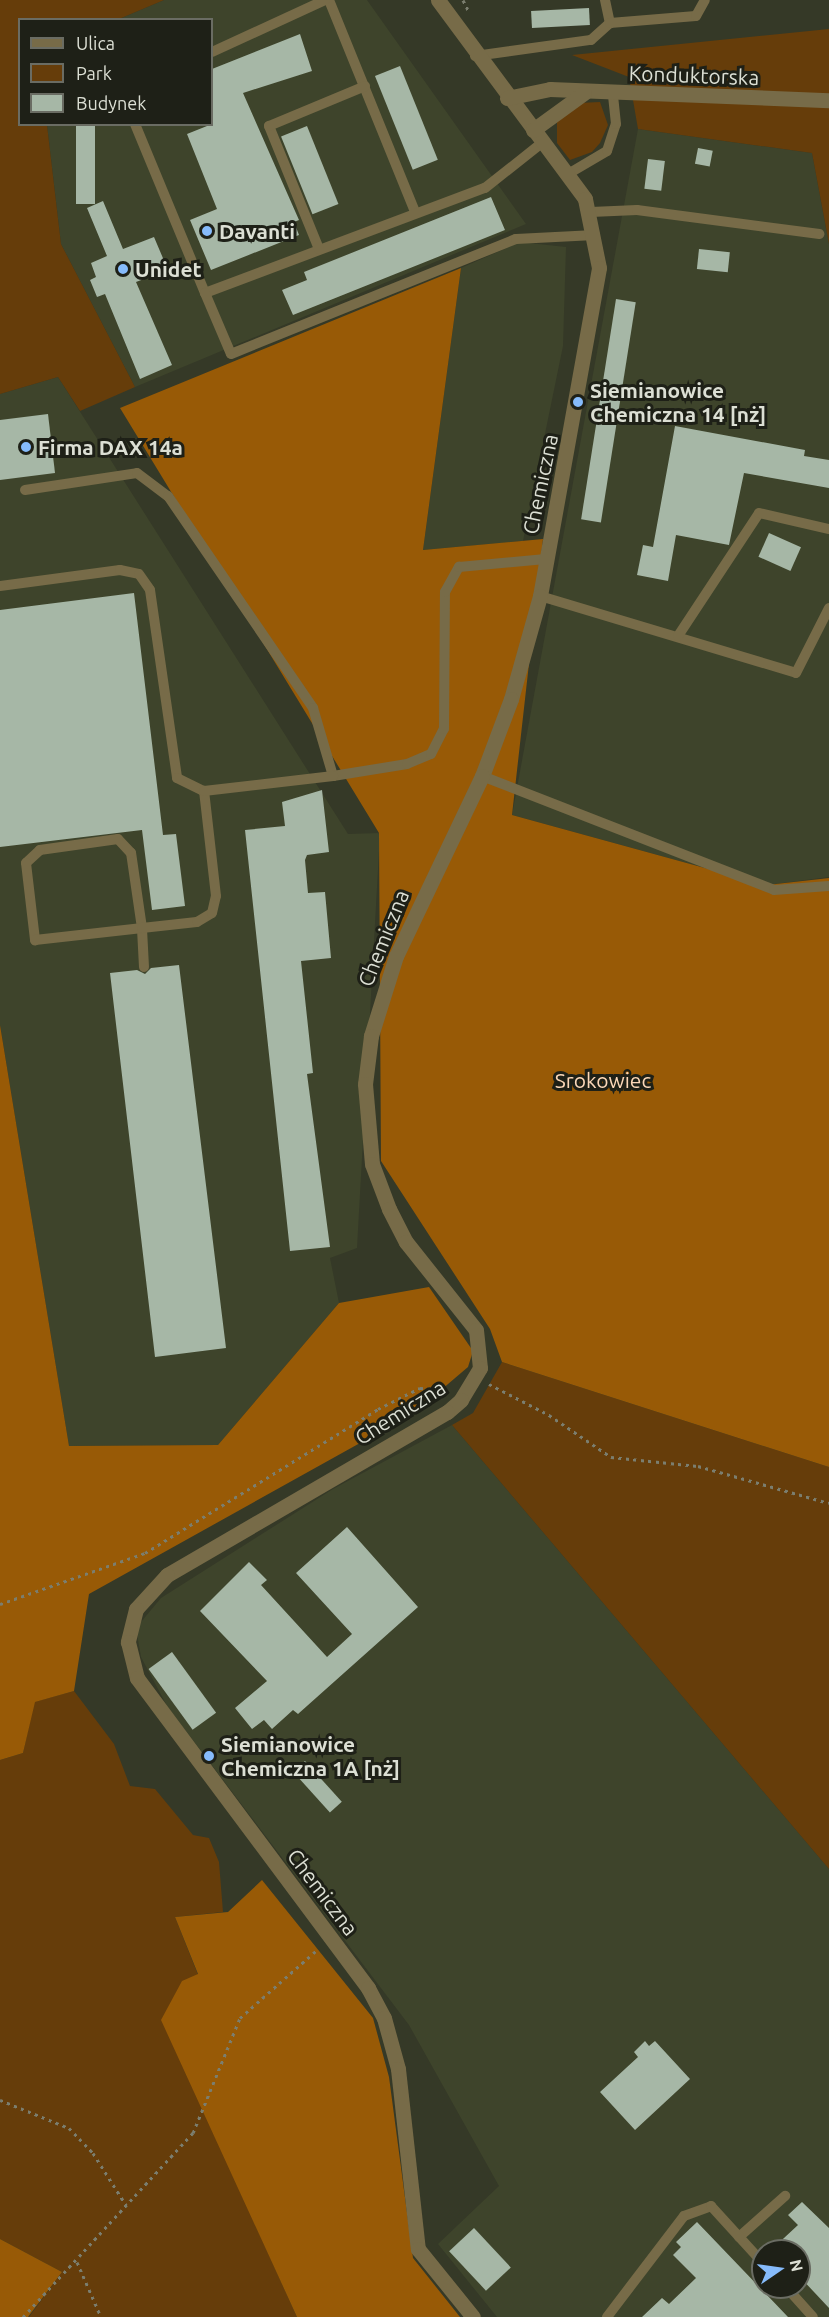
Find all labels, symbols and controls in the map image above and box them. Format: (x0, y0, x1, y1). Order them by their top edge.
legend (18, 18, 213, 126)
text: Ulica (76, 33, 115, 53)
street label: Konduktorska (628, 60, 760, 90)
text: Park (76, 63, 112, 83)
text: Budynek (76, 93, 146, 113)
place label: Davanti (219, 218, 295, 244)
marker: Davanti (200, 224, 214, 238)
place label: Unidet (135, 256, 202, 282)
marker: Unidet (116, 262, 130, 276)
place label: Siemianowice Chemiczna 14 [nż] (590, 377, 766, 427)
marker: Siemianowice Chemiczna 14 [nż] (571, 395, 585, 409)
street label: Chemiczna (517, 432, 563, 536)
place label: Firma DAX 14a (38, 434, 183, 460)
marker: Firma DAX 14a (19, 440, 33, 454)
street label: Chemiczna (352, 886, 414, 990)
park label: Srokowiec (555, 1067, 651, 1093)
street label: Chemiczna (350, 1374, 450, 1450)
place label: Siemianowice Chemiczna 1A [nż] (221, 1731, 400, 1781)
marker: Siemianowice Chemiczna 1A [nż] (202, 1749, 216, 1763)
street label: Chemiczna (282, 1844, 364, 1940)
north arrow (751, 2239, 811, 2299)
text: N (786, 2258, 807, 2273)

